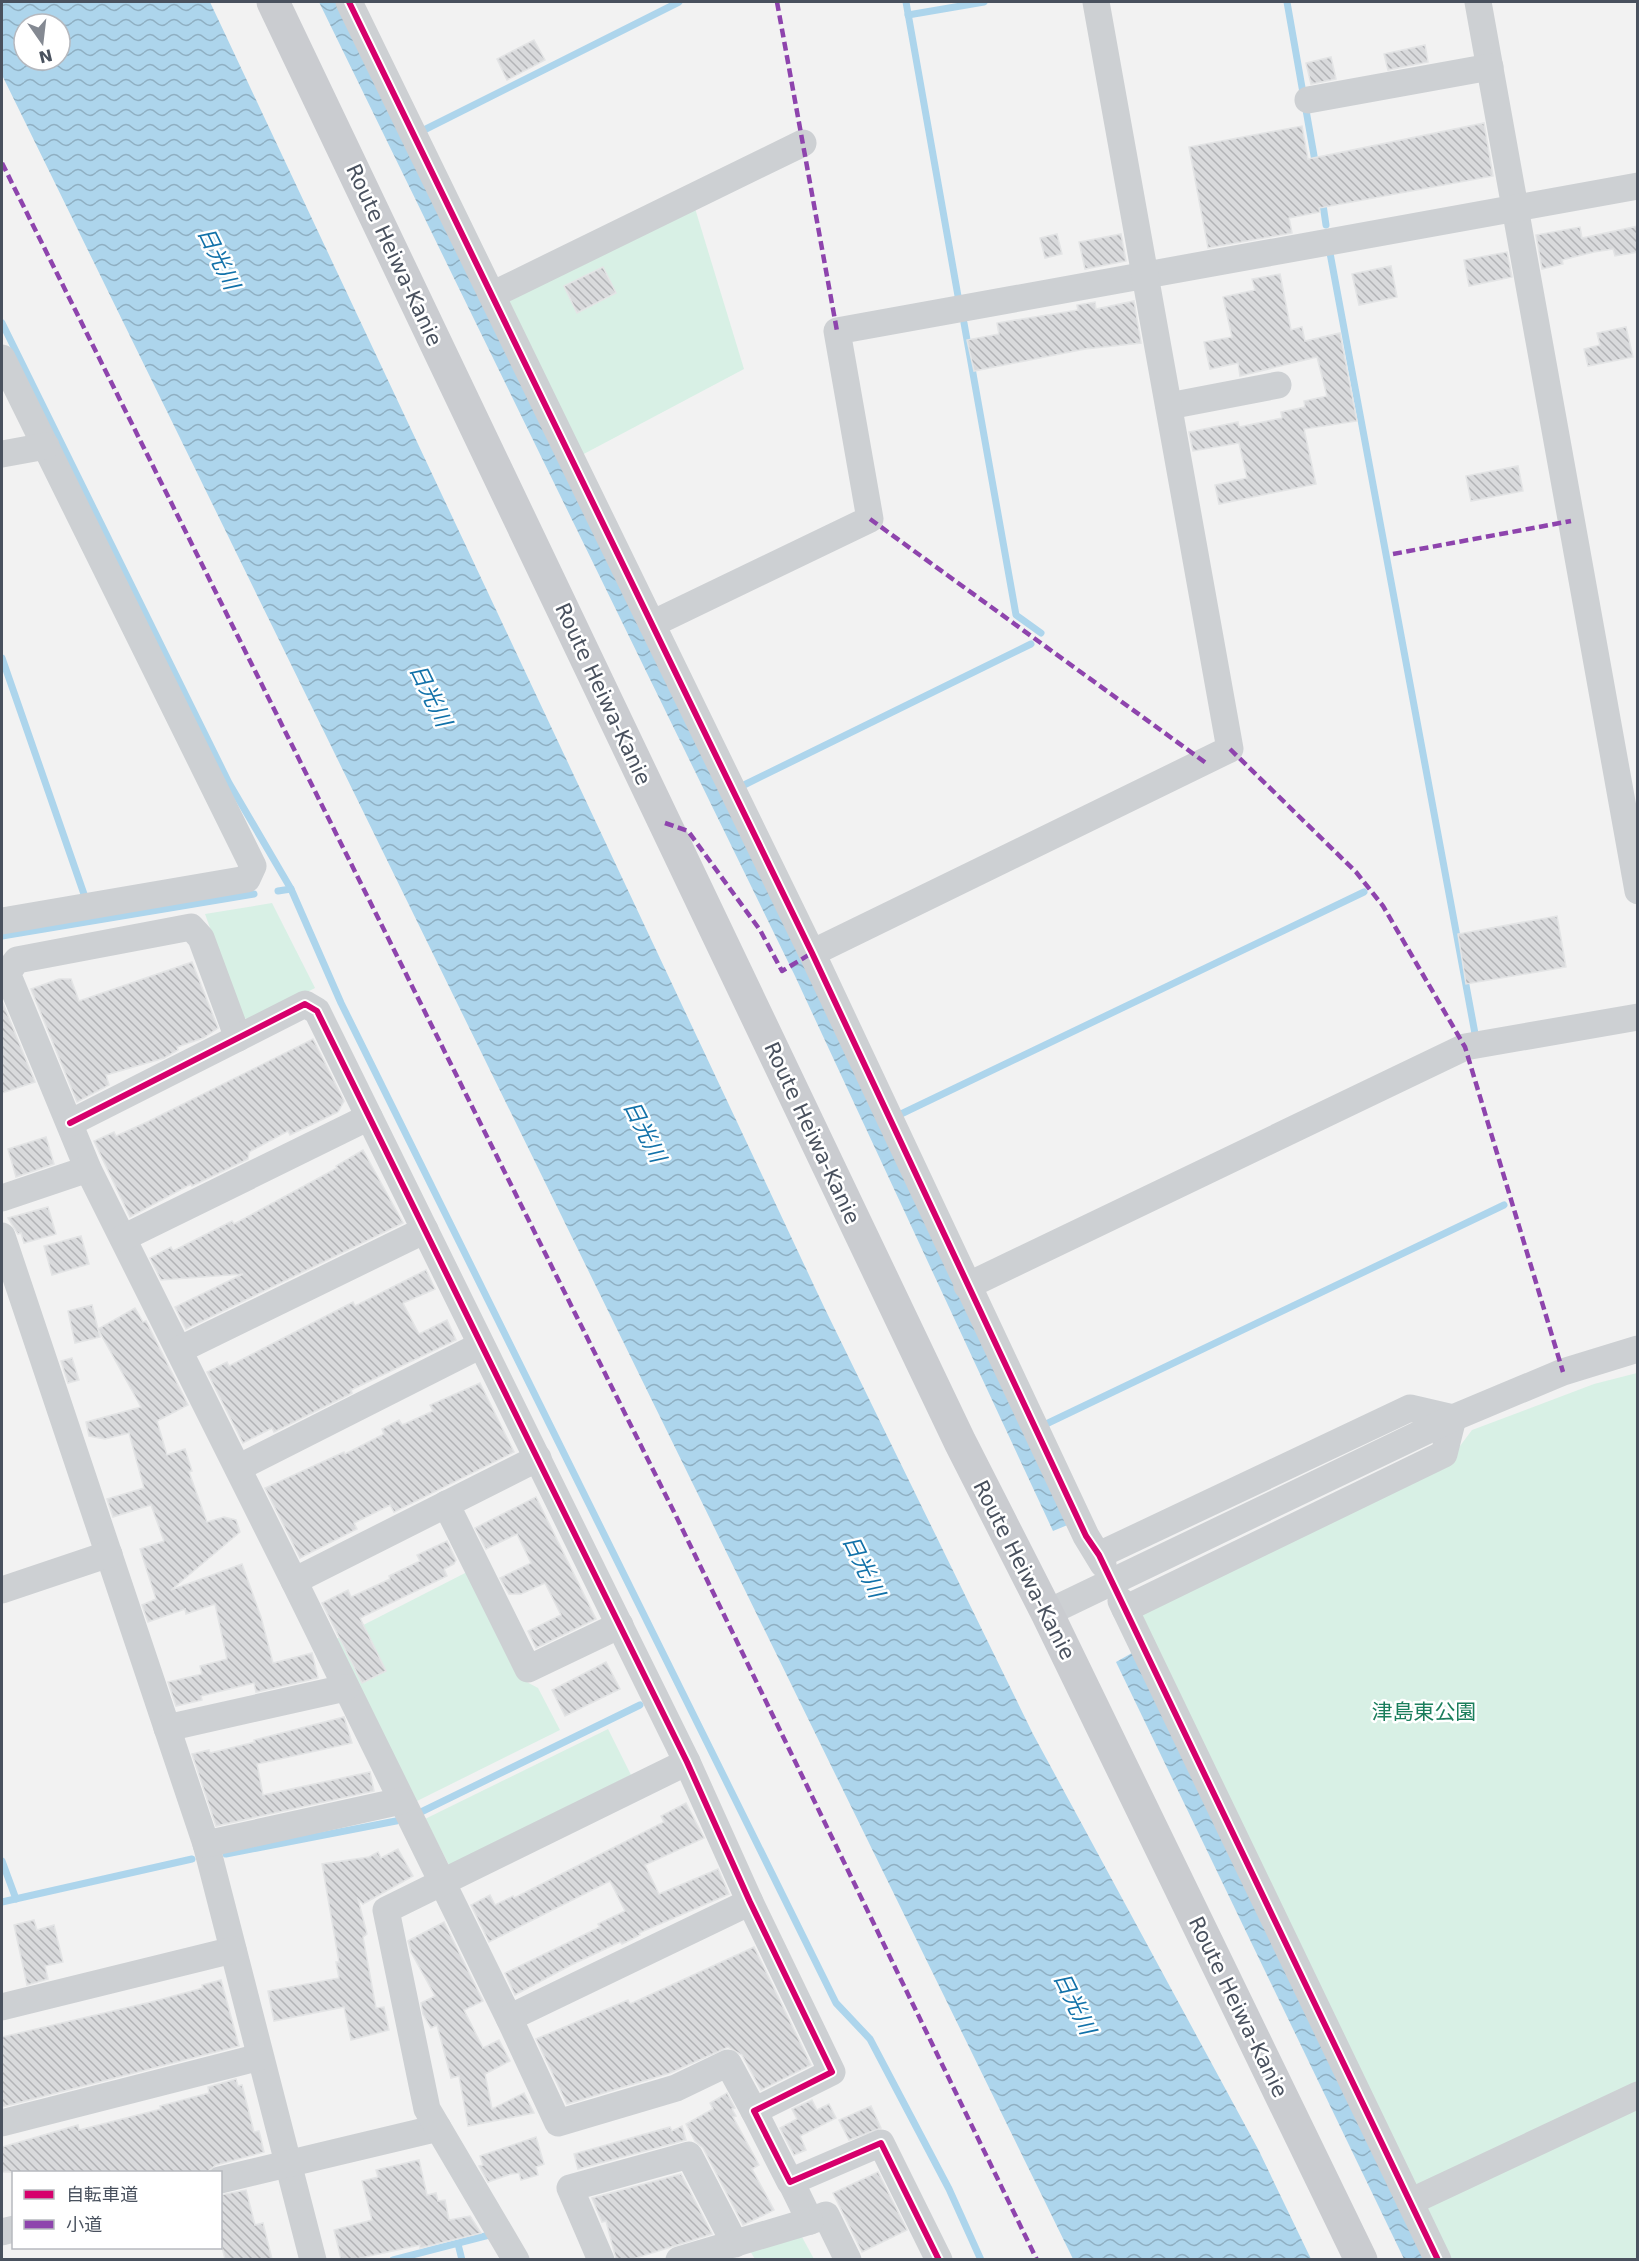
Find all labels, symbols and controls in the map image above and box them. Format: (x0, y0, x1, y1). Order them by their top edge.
north arrow (12, 12, 72, 72)
text: N (37, 45, 54, 67)
street label: Route Heiwa-Kanie (341, 160, 447, 350)
water label: 日光川 (193, 223, 245, 295)
street label: Route Heiwa-Kanie (550, 599, 656, 789)
water label: 日光川 (405, 660, 457, 732)
street label: Route Heiwa-Kanie (759, 1038, 865, 1228)
water label: 日光川 (618, 1096, 672, 1168)
street label: Route Heiwa-Kanie (968, 1476, 1080, 1664)
water label: 日光川 (838, 1531, 890, 1603)
park label: 津島東公園 (1372, 1700, 1477, 1724)
street label: Route Heiwa-Kanie (1184, 1913, 1292, 2101)
water label: 日光川 (1049, 1968, 1101, 2040)
legend (12, 2171, 222, 2249)
text: 自転車道 (66, 2184, 138, 2205)
text: 小道 (66, 2214, 102, 2235)

